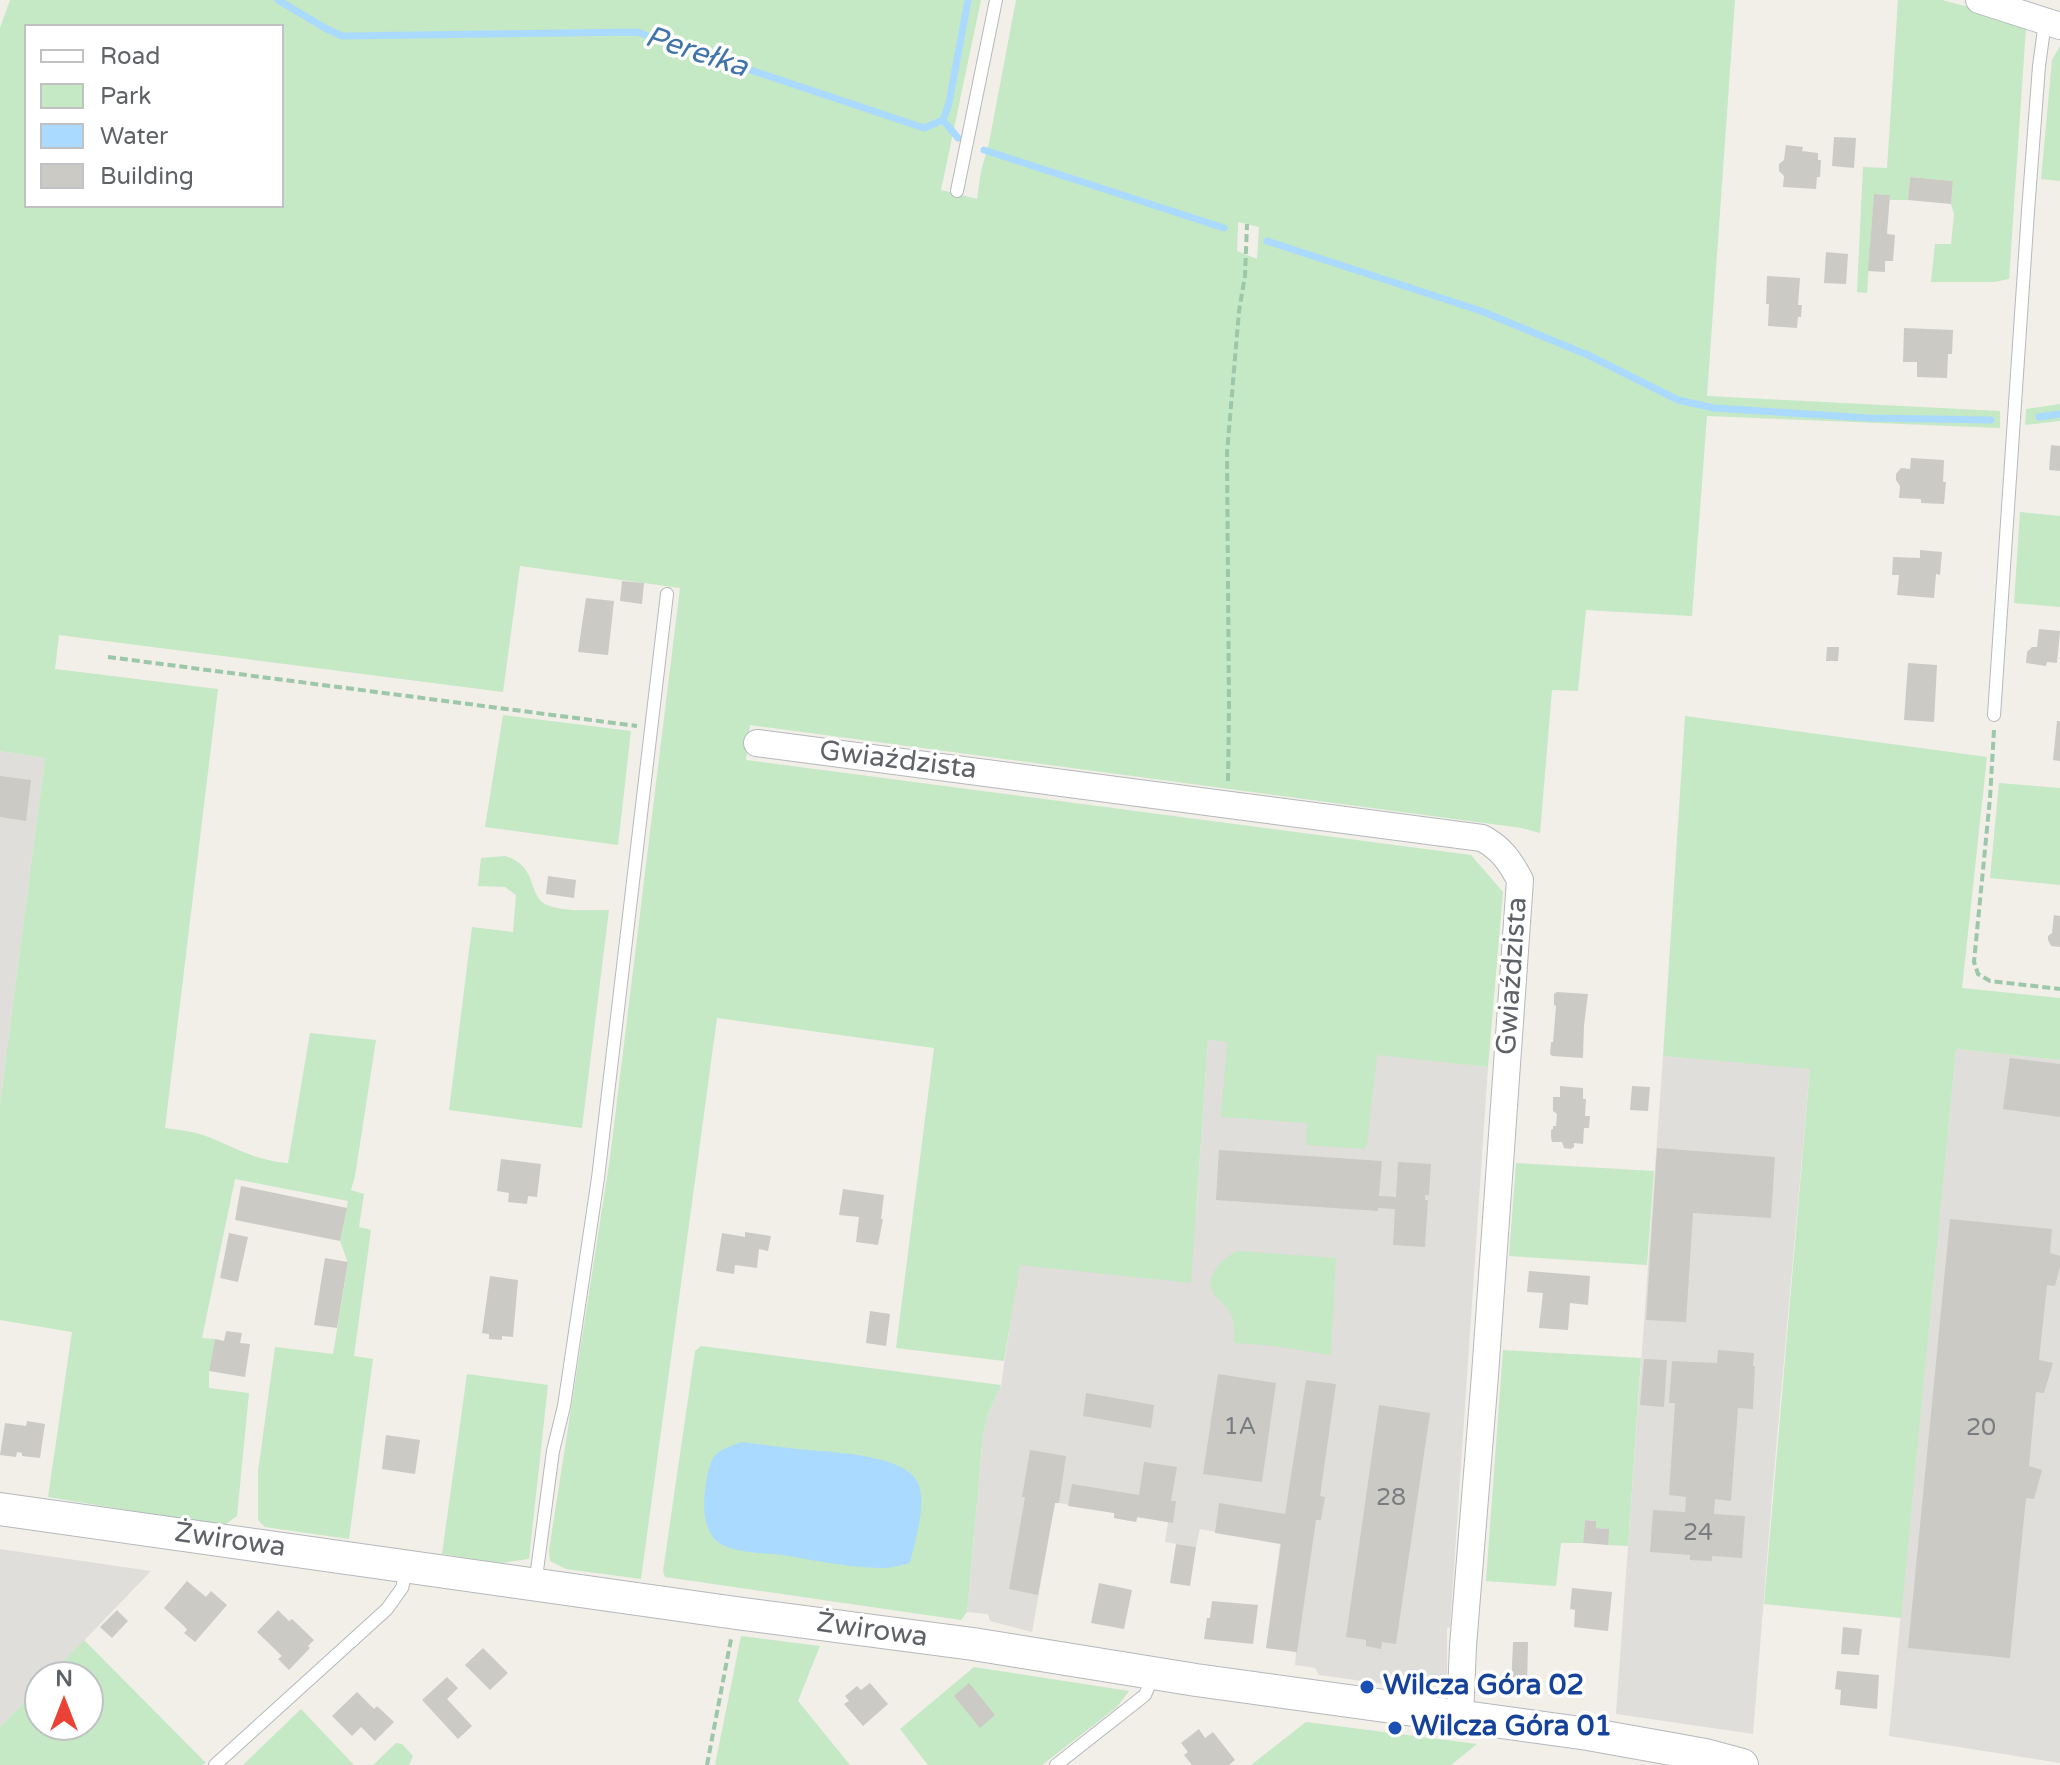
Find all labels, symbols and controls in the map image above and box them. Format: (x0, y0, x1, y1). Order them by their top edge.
water label: Perełka (640, 20, 752, 86)
legend (24, 24, 284, 208)
text: Road (100, 42, 160, 71)
text: Park (100, 82, 151, 111)
text: Water (100, 122, 168, 151)
text: Building (100, 162, 194, 191)
street label: Gwiaździsta (817, 735, 979, 787)
street label: Gwiaździsta (1491, 896, 1535, 1056)
house number: 1A (1224, 1414, 1256, 1442)
house number: 20 (1966, 1415, 1996, 1443)
house number: 28 (1376, 1485, 1406, 1513)
street label: Żwirowa (172, 1517, 288, 1565)
house number: 24 (1683, 1520, 1713, 1548)
street label: Żwirowa (814, 1607, 930, 1655)
north arrow (24, 1661, 104, 1741)
text: N (55, 1666, 73, 1692)
place label: Wilcza Góra 02 (1383, 1670, 1584, 1704)
marker: Wilcza Góra 02 (1358, 1678, 1376, 1696)
place label: Wilcza Góra 01 (1411, 1711, 1612, 1745)
marker: Wilcza Góra 01 (1386, 1719, 1404, 1737)

